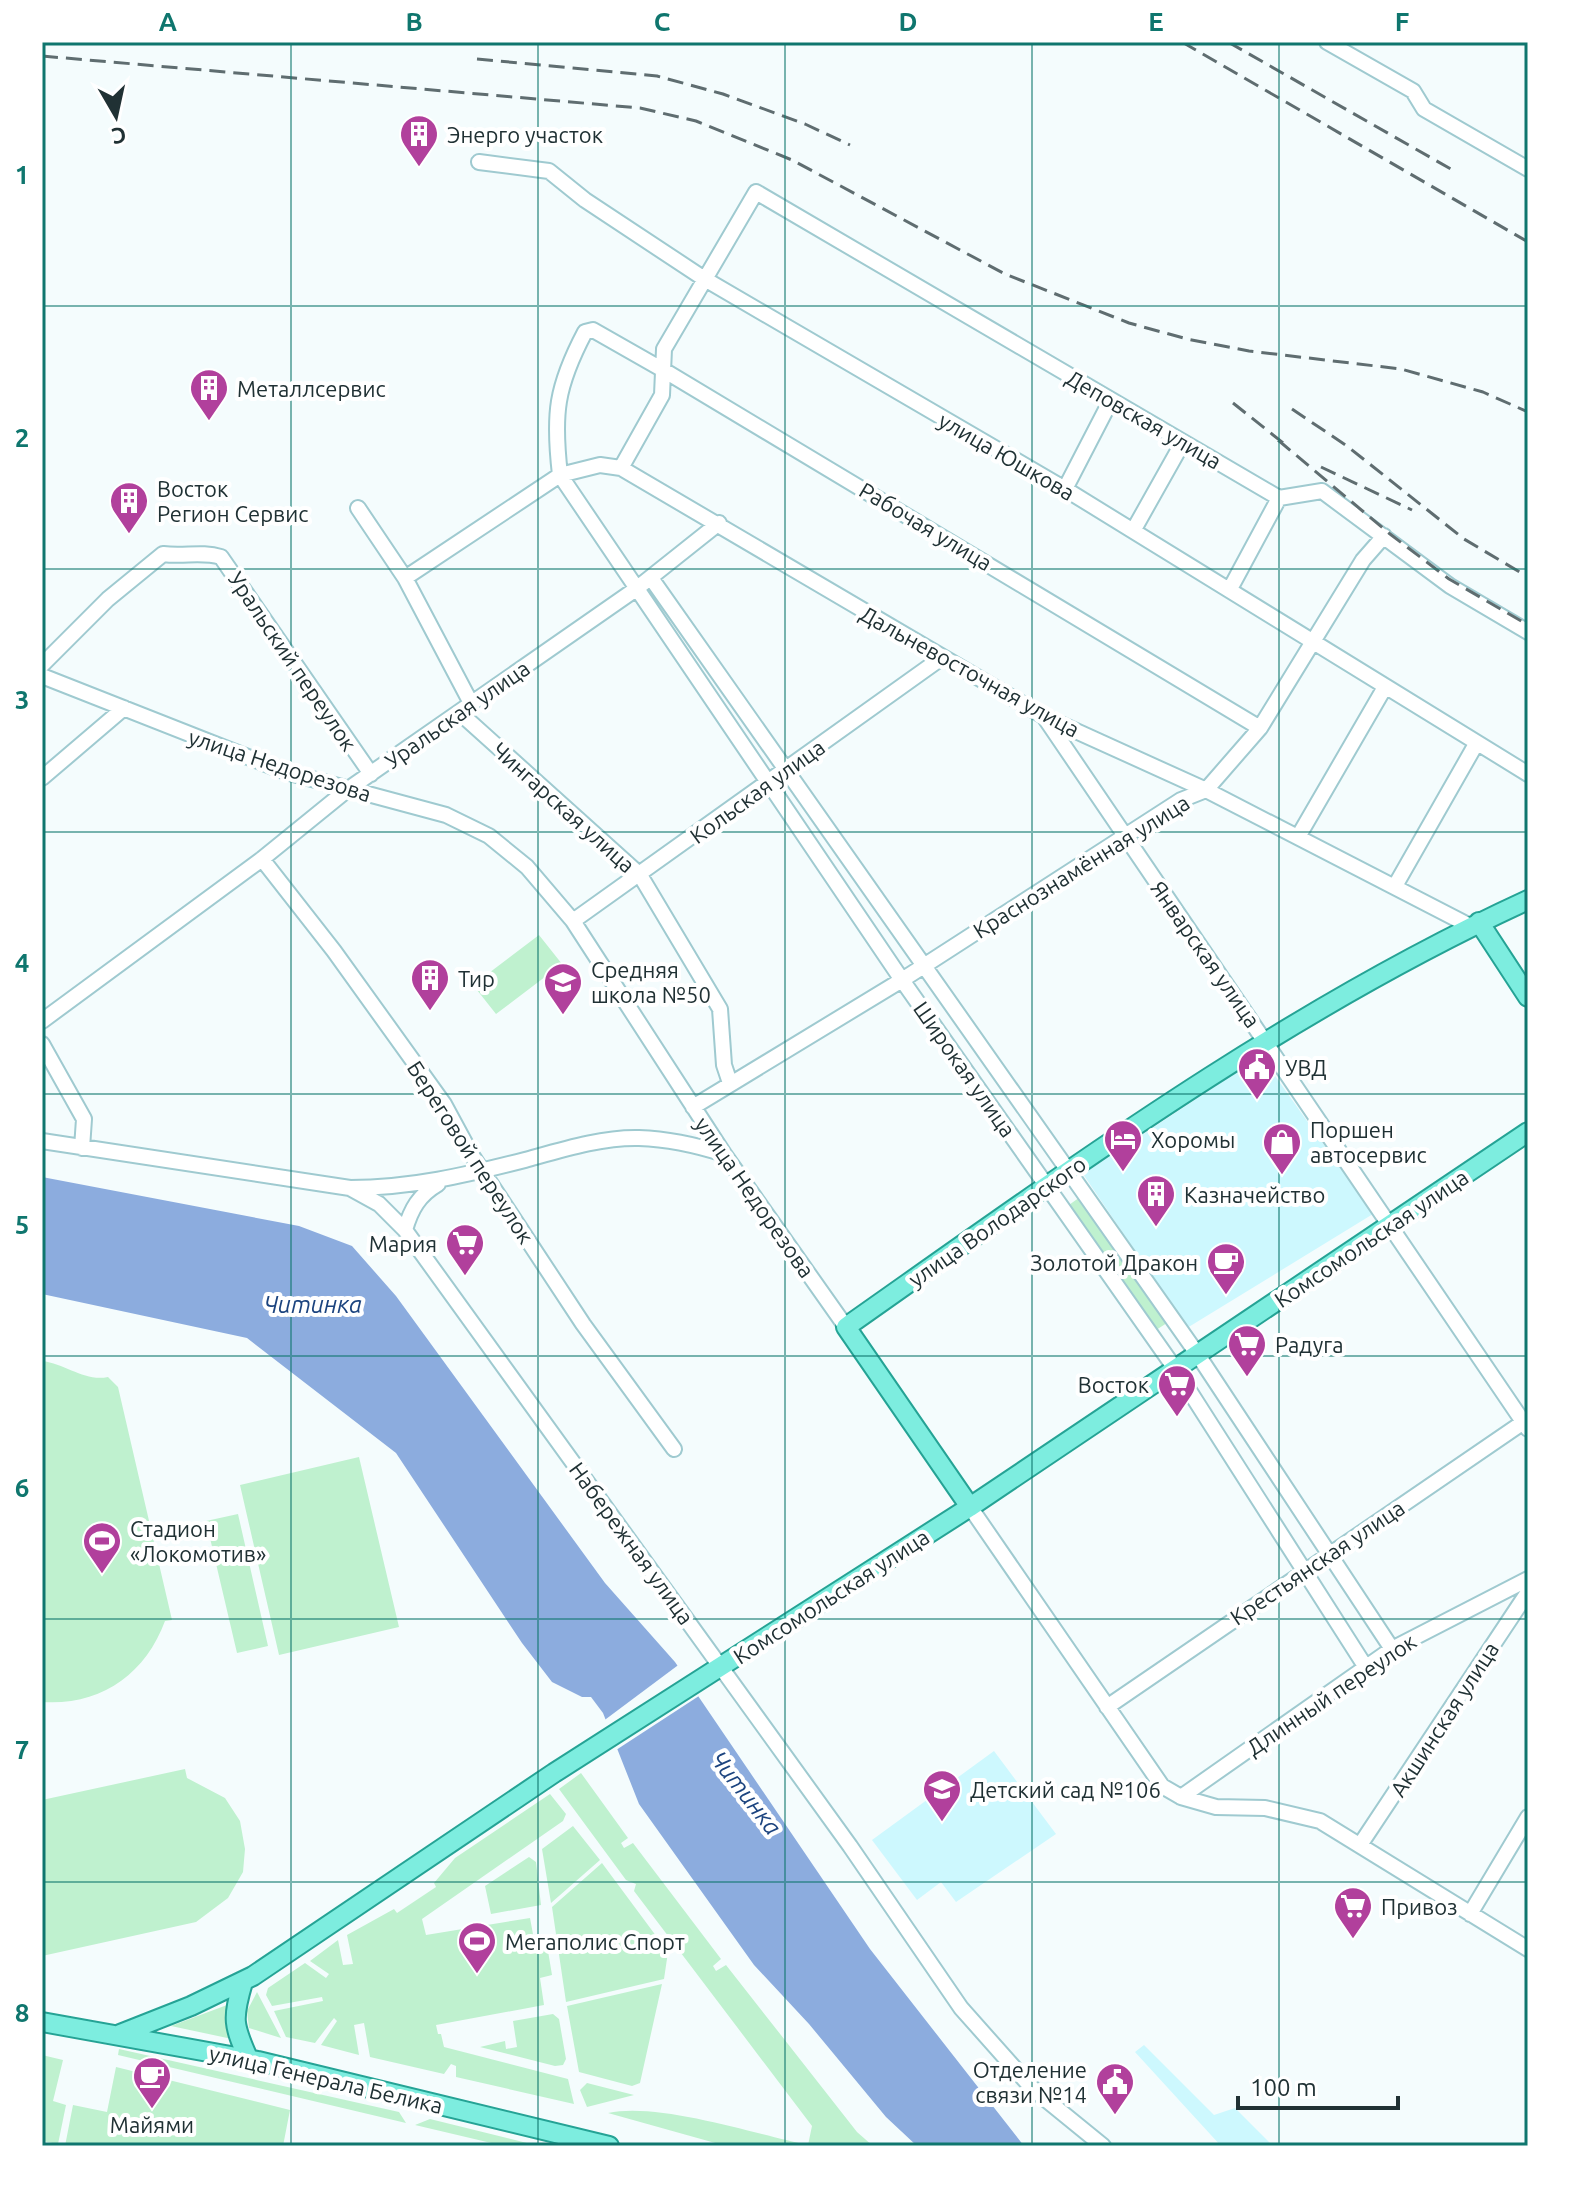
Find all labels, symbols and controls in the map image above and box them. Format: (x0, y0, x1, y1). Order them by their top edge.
text: A (159, 7, 178, 36)
text: B (405, 7, 423, 36)
text: C (654, 7, 671, 36)
text: D (899, 7, 917, 36)
text: E (1148, 7, 1164, 36)
text: F (1395, 7, 1409, 36)
north arrow (76, 76, 156, 156)
building icon: Энерго участок (398, 113, 440, 168)
place label: Энерго участок (447, 122, 603, 147)
text: С (110, 123, 128, 150)
text: 1 (15, 160, 29, 189)
street label: Деповская улица (1062, 364, 1226, 474)
building icon: Металлсервис (188, 367, 230, 422)
place label: Металлсервис (237, 376, 386, 401)
street label: улица Юшкова (935, 407, 1079, 505)
text: 2 (15, 423, 29, 452)
place label: Восток Регион Сервис (157, 476, 308, 526)
street label: Рабочая улица (855, 477, 997, 575)
building icon: Восток Регион Сервис (108, 480, 150, 535)
street label: Уральский переулок (224, 567, 362, 755)
street label: Дальневосточная улица (856, 600, 1084, 742)
street label: Уральская улица (380, 655, 534, 773)
text: 3 (15, 685, 29, 714)
street label: улица Недорезова (186, 724, 374, 806)
street label: Кольская улица (685, 734, 829, 848)
street label: Чингарская улица (488, 737, 640, 877)
street label: Краснознамённая улица (968, 789, 1194, 943)
street label: Январская улица (1146, 876, 1266, 1032)
text: 4 (15, 948, 29, 977)
building icon: Тир (409, 957, 451, 1012)
place label: Средняя школа №50 (591, 957, 711, 1007)
school or university icon: Средняя школа №50 (542, 961, 584, 1016)
place label: Тир (458, 966, 495, 991)
street label: Широкая улица (909, 996, 1021, 1142)
public building icon: УВД (1236, 1046, 1278, 1101)
place label: УВД (1285, 1055, 1327, 1080)
street label: Береговой переулок (403, 1056, 539, 1248)
street label: улица Недорезова (690, 1112, 820, 1282)
place label: Поршен автосервис (1310, 1117, 1427, 1167)
hotel icon: Хоромы (1102, 1118, 1144, 1173)
shop icon: Поршен автосервис (1261, 1121, 1303, 1176)
place label: Хоромы (1151, 1127, 1235, 1152)
street label: улица Володарского (904, 1150, 1090, 1292)
street label: Комсомольская улица (1269, 1164, 1473, 1312)
building icon: Казначейство (1135, 1173, 1177, 1228)
place label: Казначейство (1184, 1182, 1325, 1207)
text: 5 (15, 1210, 29, 1239)
supermarket icon: Мария (444, 1222, 486, 1277)
place label: Мария (369, 1231, 437, 1256)
cafe icon: Золотой Дракон (1205, 1241, 1247, 1296)
place label: Золотой Дракон (1030, 1250, 1198, 1275)
water label: Читинка (264, 1291, 362, 1318)
supermarket icon: Радуга (1226, 1323, 1268, 1378)
place label: Радуга (1275, 1332, 1343, 1357)
supermarket icon: Восток (1156, 1363, 1198, 1418)
place label: Восток (1078, 1372, 1149, 1397)
street label: Набережная улица (565, 1457, 699, 1629)
text: 6 (15, 1473, 29, 1502)
street label: Крестьянская улица (1225, 1494, 1409, 1630)
place label: Стадион «Локомотив» (130, 1516, 266, 1566)
sports icon: Стадион «Локомотив» (81, 1520, 123, 1575)
street label: Комсомольская улица (729, 1523, 933, 1669)
street label: Длинный переулок (1242, 1628, 1420, 1760)
street label: Акшинская улица (1385, 1637, 1503, 1801)
text: 7 (15, 1735, 29, 1764)
water label: Читинка (705, 1746, 787, 1840)
school or university icon: Детский сад №106 (921, 1768, 963, 1823)
place label: Детский сад №106 (970, 1777, 1161, 1802)
supermarket icon: Привоз (1332, 1885, 1374, 1940)
place label: Привоз (1381, 1894, 1457, 1919)
sports icon: Мегаполис Спорт (456, 1920, 498, 1975)
place label: Мегаполис Спорт (505, 1929, 685, 1954)
text: 8 (15, 1998, 29, 2027)
street label: улица Генерала Белика (207, 2040, 445, 2118)
cafe icon: Майями (131, 2055, 173, 2110)
place label: Отделение связи №14 (973, 2057, 1087, 2107)
scale bar (1238, 2060, 1398, 2110)
public building icon: Отделение связи №14 (1094, 2061, 1136, 2116)
text: 100 m (1250, 2074, 1317, 2101)
place label: Майями (110, 2112, 194, 2137)

